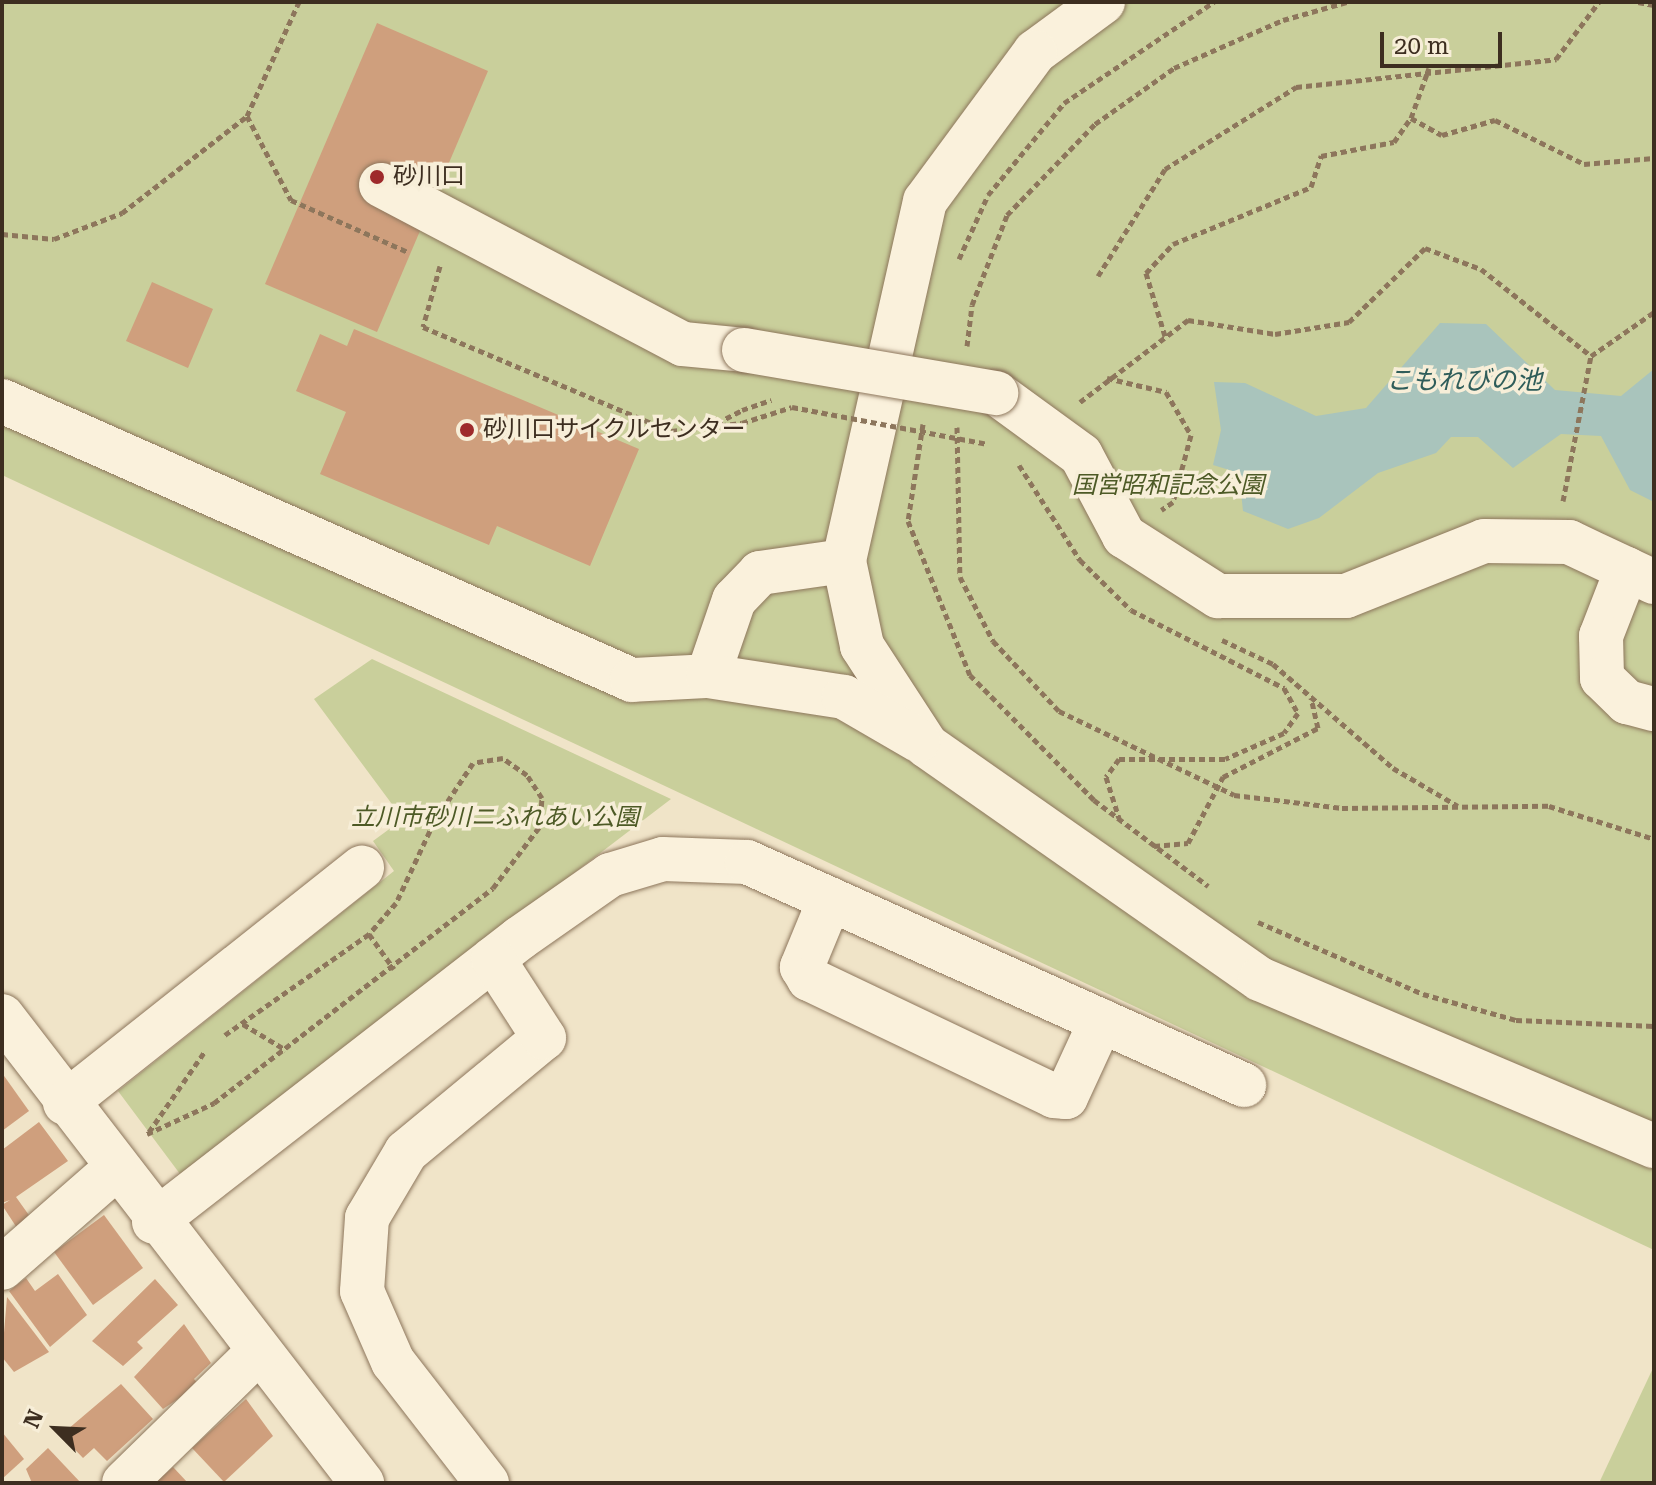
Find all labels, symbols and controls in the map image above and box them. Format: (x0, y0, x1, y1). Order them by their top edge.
scale bar (1384, 16, 1506, 66)
text: 20 m (1394, 32, 1449, 60)
place label: 砂川口 (393, 163, 465, 191)
marker: 砂川口 (368, 168, 386, 186)
water label: こもれびの池 (1386, 365, 1542, 397)
place label: 砂川口サイクルセンター (483, 416, 747, 444)
marker: 砂川口サイクルセンター (458, 421, 476, 439)
park label: 国営昭和記念公園 (1072, 472, 1264, 500)
park label: 立川市砂川ニふれあい公園 (351, 804, 639, 832)
north arrow (16, 1389, 96, 1469)
text: N (19, 1406, 48, 1432)

